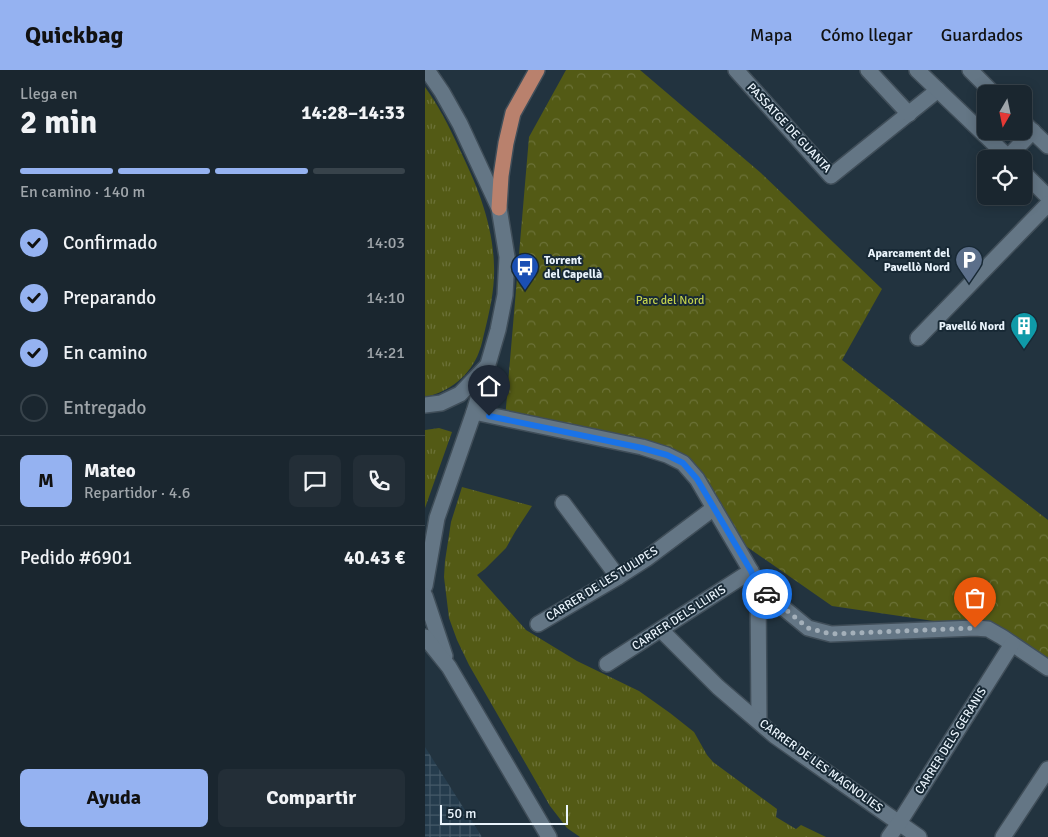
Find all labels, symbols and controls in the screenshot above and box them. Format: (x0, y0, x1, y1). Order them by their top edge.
text: Quickbag (25, 20, 123, 50)
text: Mapa (750, 24, 792, 46)
text: Cómo llegar (820, 24, 913, 46)
text: Guardados (941, 24, 1023, 46)
street label: PASSATGE DE GUANTA (744, 80, 835, 176)
text: Llega en (20, 84, 78, 104)
north arrow (977, 85, 1033, 140)
map controls (977, 85, 1032, 205)
text: 14:28–14:33 (301, 101, 405, 125)
text: 2 min (20, 103, 97, 142)
button: locate (977, 150, 1032, 205)
text: En camino · 140 m (20, 182, 145, 202)
icon: check (20, 229, 48, 257)
text: Confirmado (63, 231, 157, 255)
text: 14:03 (366, 233, 405, 253)
parking icon: Aparcament del Pavellò Nord (954, 245, 984, 284)
place label: Aparcament del Pavellò Nord (868, 246, 951, 275)
bus stop icon: Torrent del Capellà (510, 252, 540, 291)
place label: Torrent del Capellà (544, 253, 602, 282)
icon: check (20, 284, 48, 312)
text: Preparando (63, 286, 156, 310)
text: 14:10 (366, 288, 405, 308)
park label: Parc del Nord (636, 293, 704, 308)
building icon: Pavelló Nord (1009, 311, 1039, 350)
place label: Pavelló Nord (939, 319, 1006, 334)
icon: check (20, 339, 48, 367)
text: En camino (63, 341, 147, 365)
text: 14:21 (366, 343, 405, 363)
pin (468, 365, 510, 416)
icon: home (475, 372, 503, 400)
text: Entregado (63, 396, 146, 420)
button: chat (289, 455, 341, 507)
button: phone (353, 455, 405, 507)
text: Mateo (84, 459, 136, 483)
text: M (38, 469, 54, 493)
text: Repartidor · 4.6 (84, 483, 190, 503)
street label: CARRER DE LES TULIPES (543, 543, 661, 625)
text: Pedido #6901 (20, 546, 132, 570)
text: 40.43 € (344, 546, 405, 570)
courier (742, 569, 792, 619)
pin (954, 577, 996, 628)
icon: car (753, 580, 781, 608)
street label: CARRER DELS LLIRIS (629, 582, 729, 654)
icon: bag (961, 584, 989, 612)
street label: CARRER DELS GERANIS (912, 685, 990, 797)
street label: CARRER DE LES MAGNOLIES (756, 716, 886, 816)
button: Ayuda (20, 769, 208, 827)
button: Compartir (218, 769, 405, 827)
scale bar (440, 802, 567, 825)
text: 50 m (447, 805, 476, 822)

